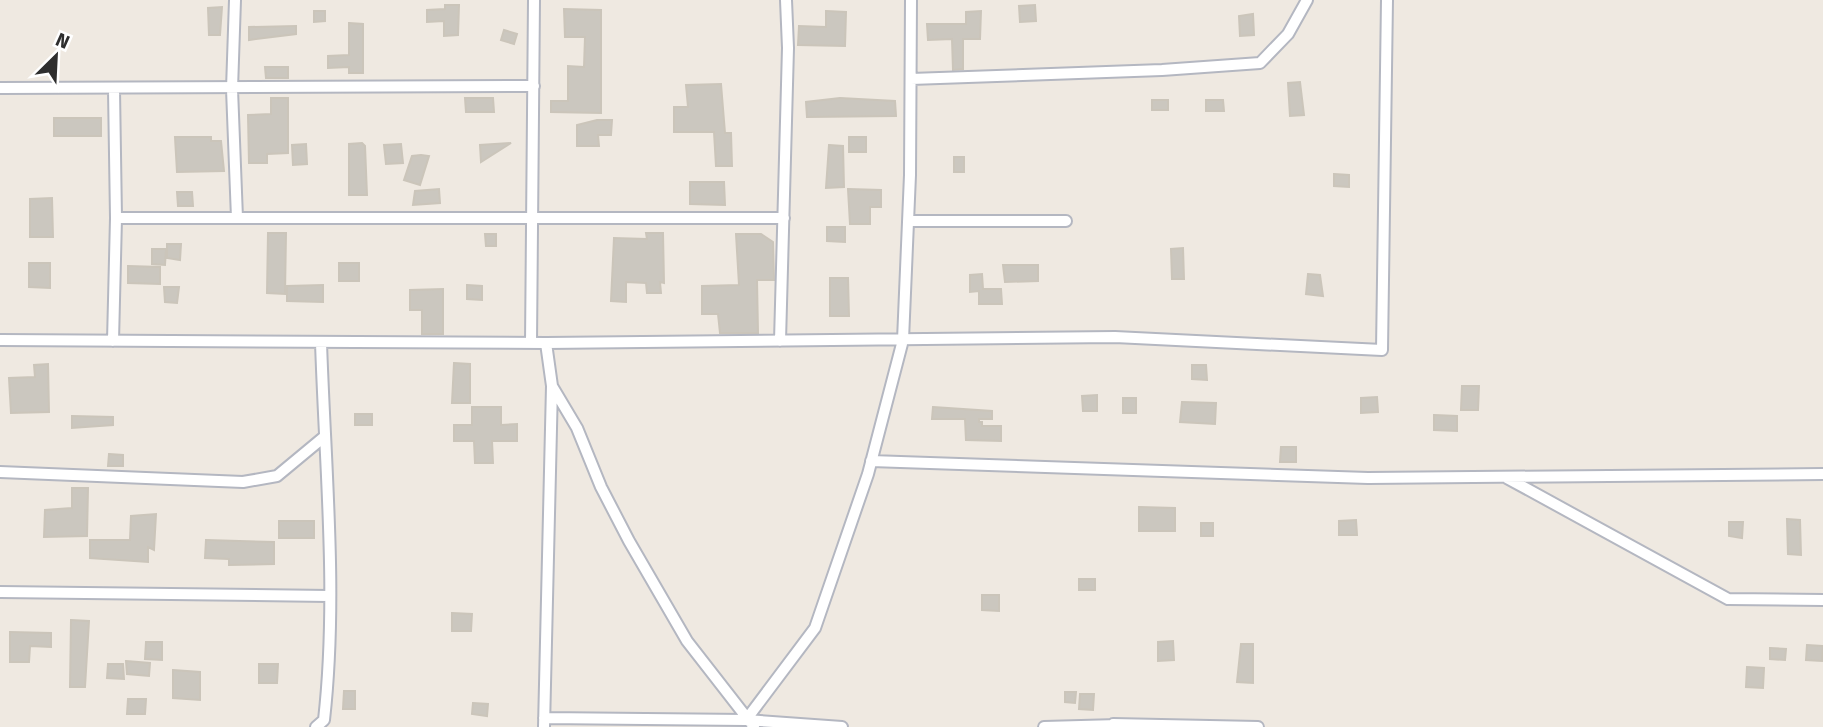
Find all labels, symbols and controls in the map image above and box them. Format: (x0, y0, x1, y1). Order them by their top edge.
north arrow (21, 21, 91, 91)
text: N (52, 28, 73, 54)

